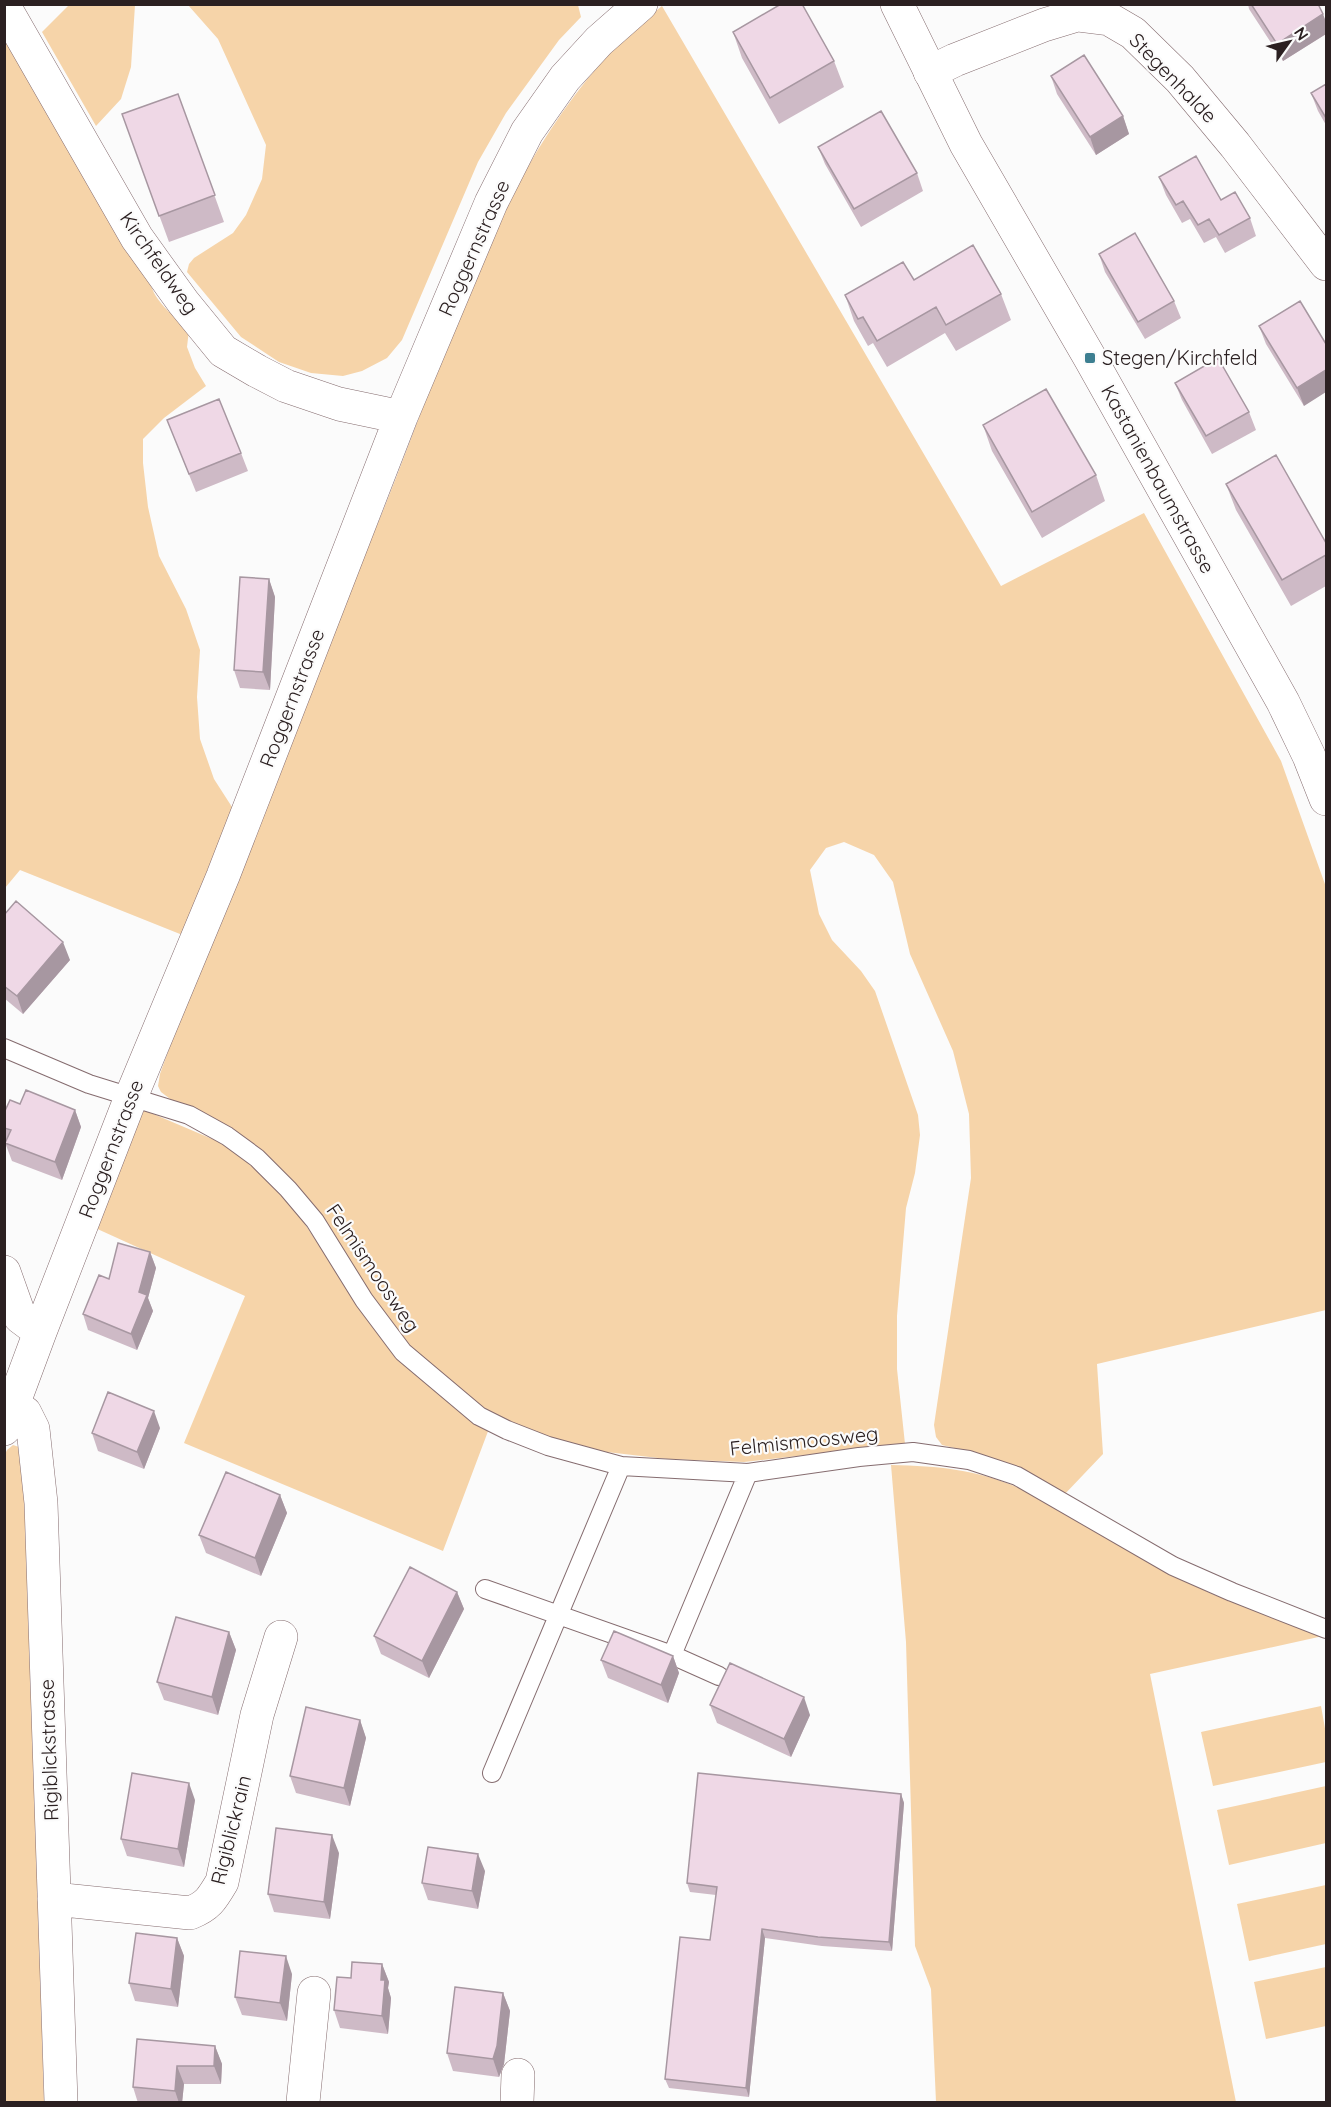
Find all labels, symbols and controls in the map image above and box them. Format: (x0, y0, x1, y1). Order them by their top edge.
north arrow (1259, 12, 1319, 72)
text: N (1290, 23, 1313, 44)
street label: Stegenhalde (1124, 27, 1222, 128)
street label: Roggernstrasse (432, 176, 515, 320)
street label: Kirchfeldweg (115, 206, 204, 319)
place label: Stegen/Kirchfeld (1102, 345, 1258, 370)
marker: Stegen/Kirchfeld (1083, 351, 1097, 365)
street label: Kastanienbaumstrasse (1096, 380, 1221, 578)
street label: Roggernstrasse (254, 625, 329, 771)
street label: Roggernstrasse (73, 1076, 148, 1222)
street label: Felmismoosweg (321, 1199, 426, 1337)
street label: Felmismoosweg (728, 1420, 880, 1461)
street label: Rigiblickstrasse (34, 1679, 63, 1822)
street label: Rigiblickrain (205, 1773, 256, 1887)

